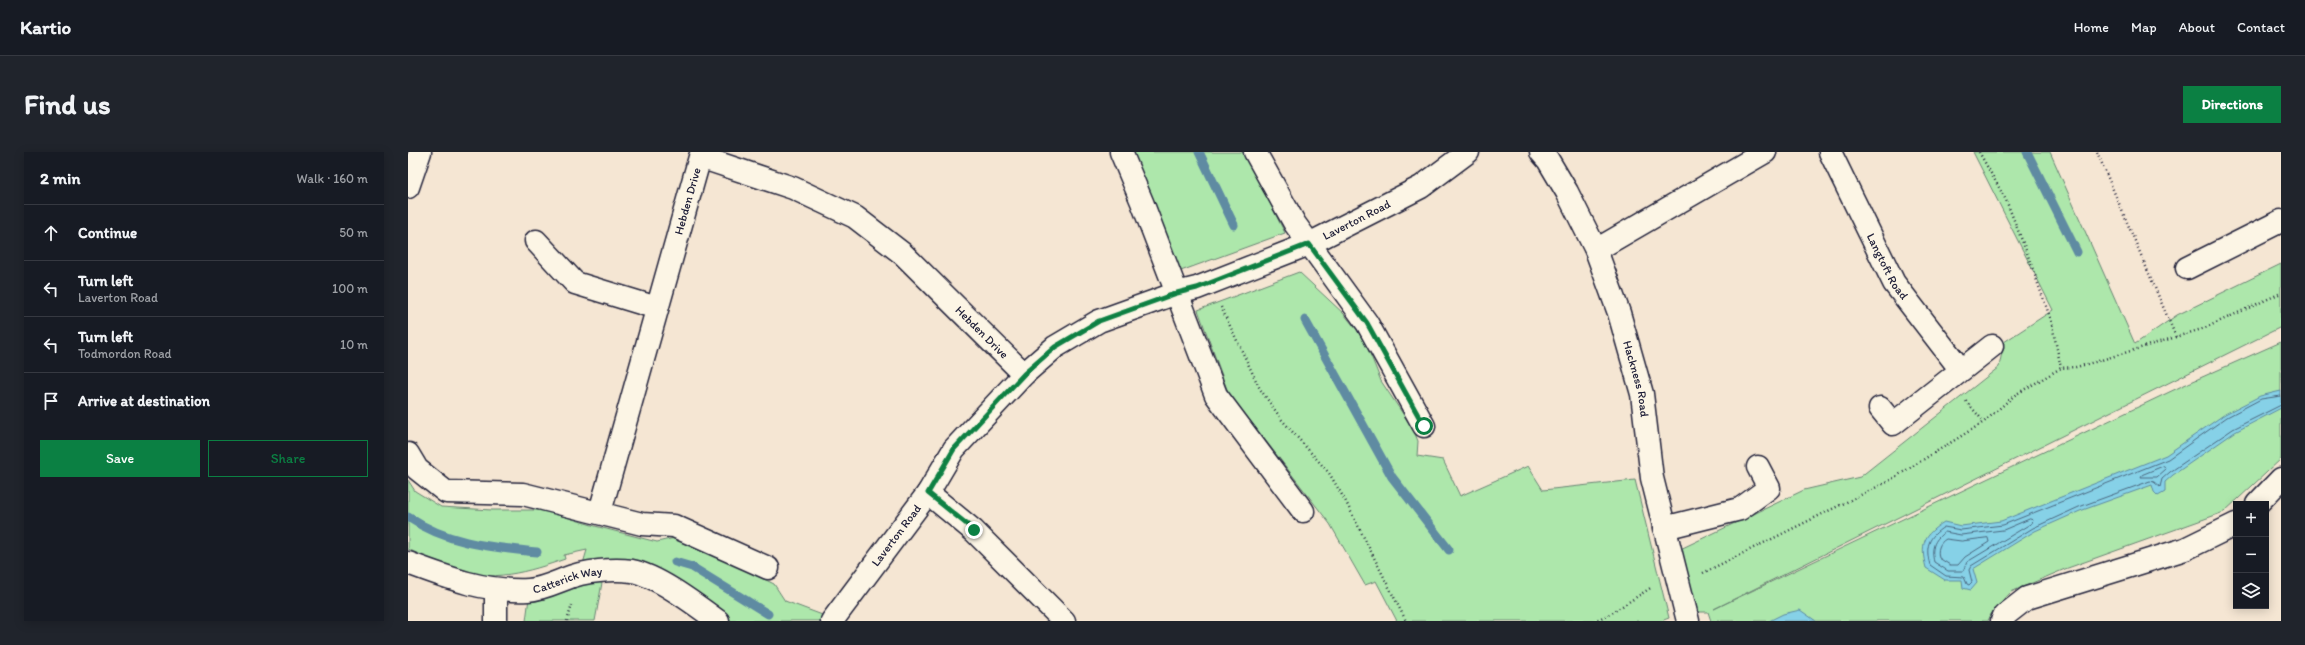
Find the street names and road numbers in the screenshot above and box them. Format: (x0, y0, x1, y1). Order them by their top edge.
street label: Hebden Drive (671, 166, 704, 236)
street label: Laverton Road (1320, 197, 1393, 243)
street label: Langtoft Road (1864, 231, 1911, 303)
street label: Hebden Drive (952, 303, 1012, 362)
street label: Hackness Road (1620, 339, 1652, 418)
street label: Laverton Road (868, 501, 924, 569)
street label: Catterick Way (532, 564, 603, 596)

